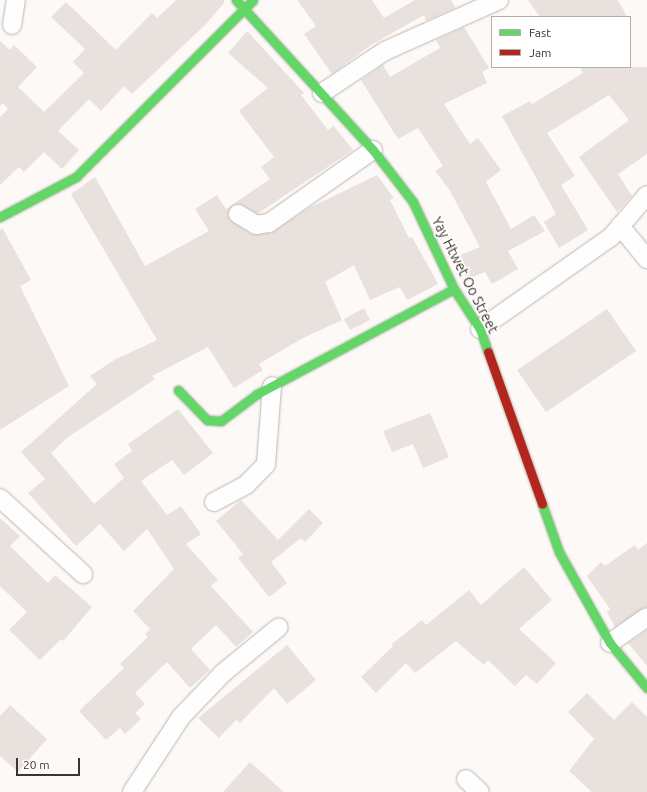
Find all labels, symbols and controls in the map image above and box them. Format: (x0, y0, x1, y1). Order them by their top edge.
legend (491, 16, 631, 68)
text: Fast (529, 26, 551, 39)
text: Jam (529, 46, 551, 59)
street label: Yay Htwet Oo Street (428, 214, 502, 336)
scale bar (18, 750, 82, 776)
text: 20 m (23, 758, 50, 771)

